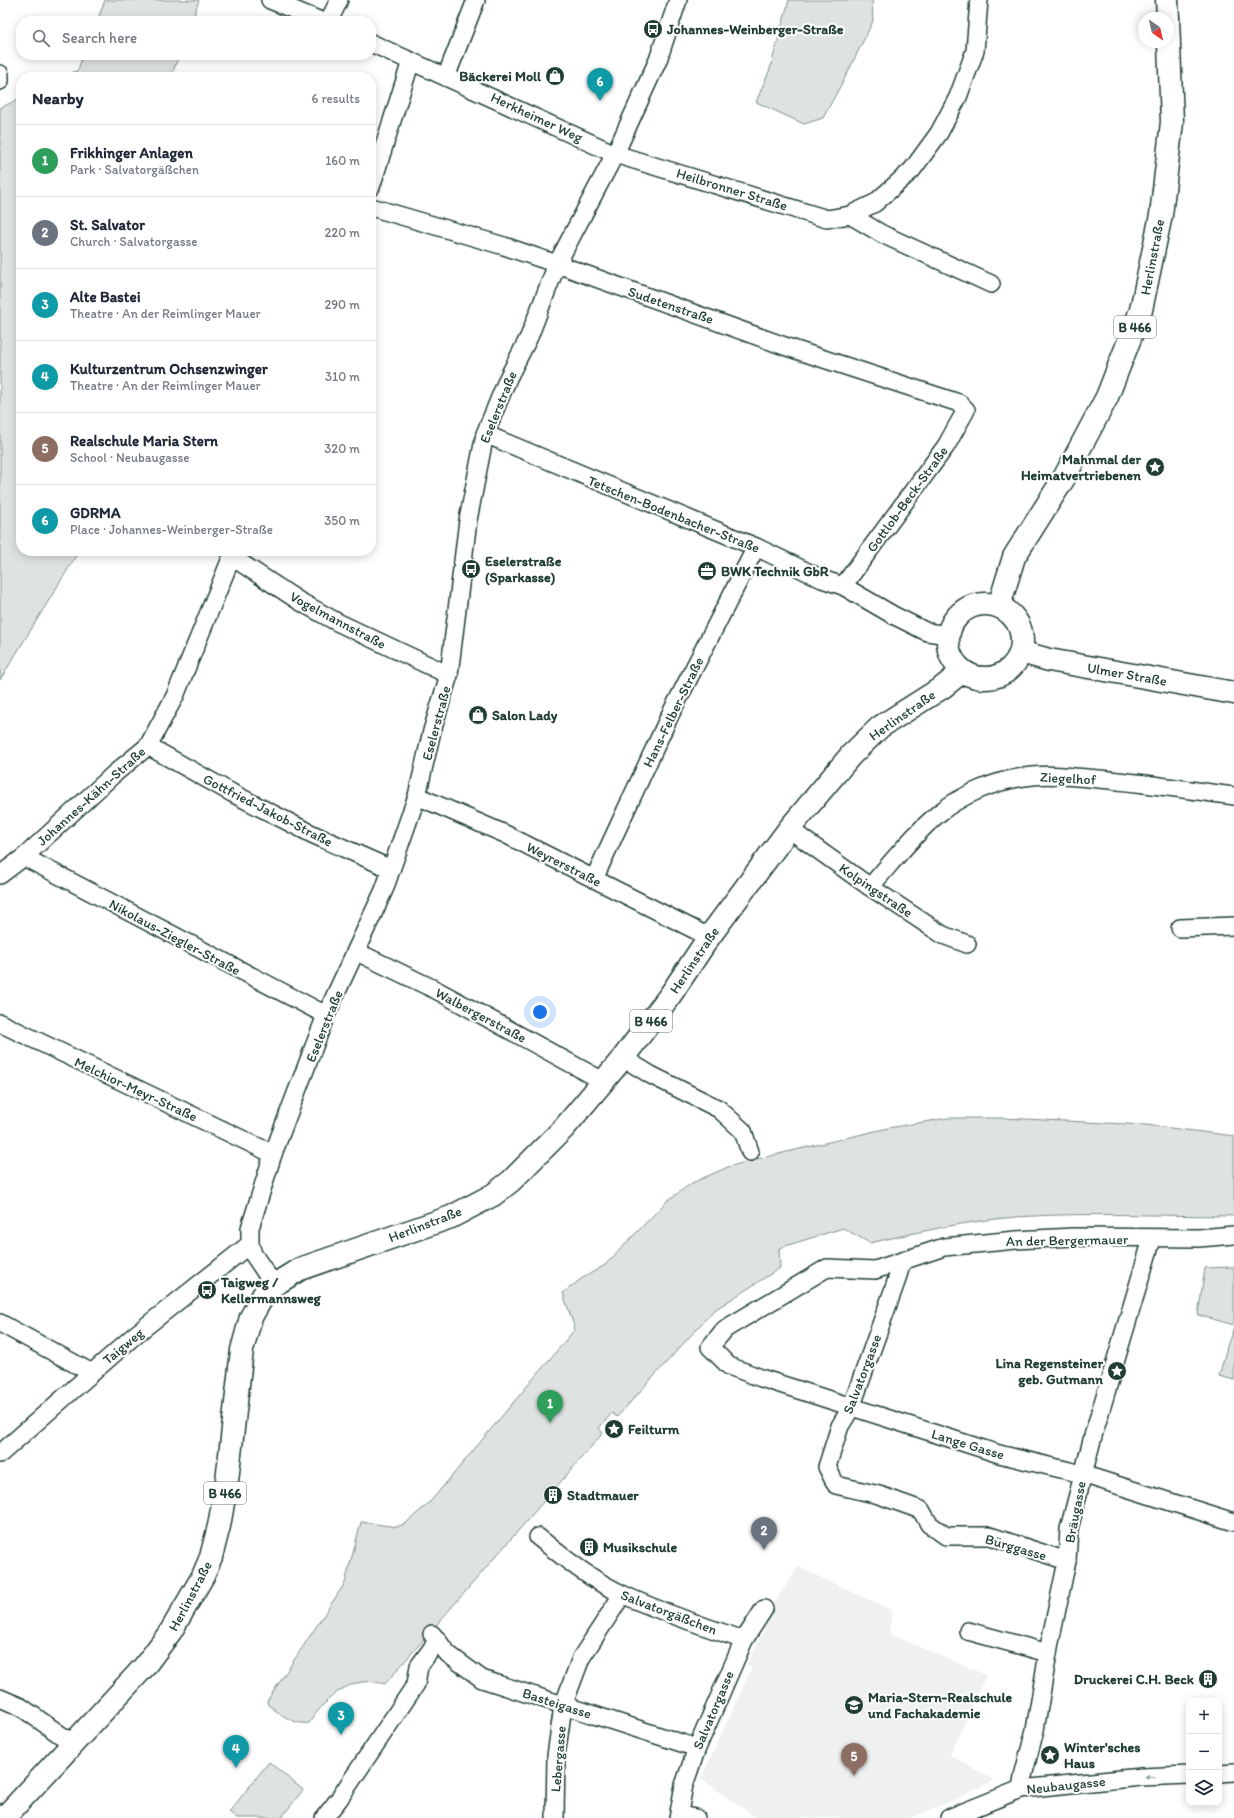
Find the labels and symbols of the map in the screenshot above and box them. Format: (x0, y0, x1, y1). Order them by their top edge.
north arrow (1138, 12, 1174, 48)
bus stop icon: Johannes-Weinberger-Straße (642, 18, 664, 40)
place label: Johannes-Weinberger-Straße (666, 21, 844, 38)
shop icon: Bäckerei Moll (544, 65, 566, 87)
place label: Bäckerei Moll (459, 68, 542, 85)
pin: 6 (587, 68, 613, 101)
street label: Herkheimer Weg (488, 89, 586, 147)
street label: Heilbronner Straße (674, 165, 790, 215)
street label: Herlinstraße (1137, 217, 1168, 296)
street label: Sudetenstraße (626, 283, 716, 328)
road number: B 466 (1114, 316, 1156, 338)
street label: Eselerstraße (476, 368, 521, 446)
street label: Gottlob-Beck-Straße (863, 443, 952, 556)
place label: Mahnmal der Heimatvertriebenen (1021, 451, 1141, 484)
place icon: Mahnmal der Heimatvertriebenen (1144, 456, 1166, 478)
street label: Tetschen-Bodenbacher-Straße (585, 472, 763, 557)
place label: Eselerstraße (Sparkasse) (485, 553, 562, 586)
bus stop icon: Eselerstraße (Sparkasse) (460, 558, 482, 580)
office icon: BWK Technik GbR (696, 560, 718, 582)
place label: BWK Technik GbR (721, 563, 829, 580)
street label: Vogelmannstraße (287, 588, 389, 653)
street label: Hans-Felber-Straße (639, 654, 708, 770)
street label: Ulmer Straße (1086, 659, 1168, 690)
street label: Eselerstraße (418, 684, 455, 762)
street label: Herlinstraße (866, 686, 939, 744)
shop icon: Salon Lady (467, 704, 489, 726)
place label: Salon Lady (492, 707, 558, 724)
street label: Johannes-Kähn-Straße (34, 743, 149, 850)
street label: Ziegelhof (1040, 769, 1097, 788)
street label: Gottfried-Jakob-Straße (200, 770, 336, 851)
street label: Weyrerstraße (523, 838, 604, 891)
street label: Kolpingstraße (836, 860, 916, 921)
street label: Nikolaus-Ziegler-Straße (106, 896, 244, 979)
street label: Herlinstraße (666, 923, 723, 997)
street label: Walbergerstraße (432, 984, 530, 1047)
street label: Eselerstraße (302, 987, 347, 1065)
your location (530, 1002, 550, 1022)
road number: B 466 (630, 1010, 672, 1032)
street label: Melchior-Meyr-Straße (72, 1054, 200, 1126)
street label: Herlinstraße (386, 1203, 464, 1246)
street label: An der Bergermauer (1006, 1231, 1129, 1250)
place label: Taigweg / Kellermannsweg (220, 1274, 322, 1307)
bus stop icon: Taigweg / Kellermannsweg (196, 1279, 218, 1301)
street label: Taigweg (99, 1324, 148, 1368)
street label: Salvatorgasse (839, 1332, 886, 1416)
place label: Lina Regensteiner geb. Gutmann (995, 1355, 1103, 1388)
place icon: Lina Regensteiner geb. Gutmann (1106, 1360, 1128, 1382)
pin: 1 (537, 1390, 563, 1423)
place icon: Feilturm (603, 1418, 625, 1440)
place label: Feilturm (628, 1421, 680, 1438)
street label: Lange Gasse (929, 1425, 1007, 1464)
street label: Bräugasse (1061, 1479, 1090, 1545)
road number: B 466 (204, 1482, 246, 1504)
building icon: Stadtmauer (542, 1484, 564, 1506)
place label: Stadtmauer (567, 1487, 639, 1504)
pin: 2 (751, 1517, 777, 1550)
street label: Bürggasse (983, 1531, 1049, 1564)
building icon: Musikschule (578, 1536, 600, 1558)
place label: Musikschule (603, 1539, 677, 1556)
street label: Herlinstraße (165, 1558, 216, 1634)
street label: Salvatorgäßchen (618, 1586, 720, 1639)
street label: Salvatorgasse (689, 1668, 738, 1752)
building icon: Druckerei C.H. Beck (1197, 1668, 1219, 1690)
place label: Druckerei C.H. Beck (1074, 1671, 1195, 1688)
street label: Basteigasse (520, 1684, 594, 1723)
place label: Maria-Stern-Realschule und Fachakademie (867, 1689, 1012, 1722)
school or university icon: Maria-Stern-Realschule und Fachakademie (843, 1694, 865, 1716)
pin: 3 (328, 1702, 354, 1735)
street label: Lebergasse (547, 1725, 570, 1793)
pin: 4 (223, 1735, 249, 1768)
place label: Winter'sches Haus (1064, 1739, 1141, 1772)
pin: 5 (841, 1743, 867, 1776)
place icon: Winter'sches Haus (1039, 1744, 1061, 1766)
street label: Neubaugasse (1026, 1773, 1107, 1798)
one-way arrow (1143, 1774, 1156, 1780)

